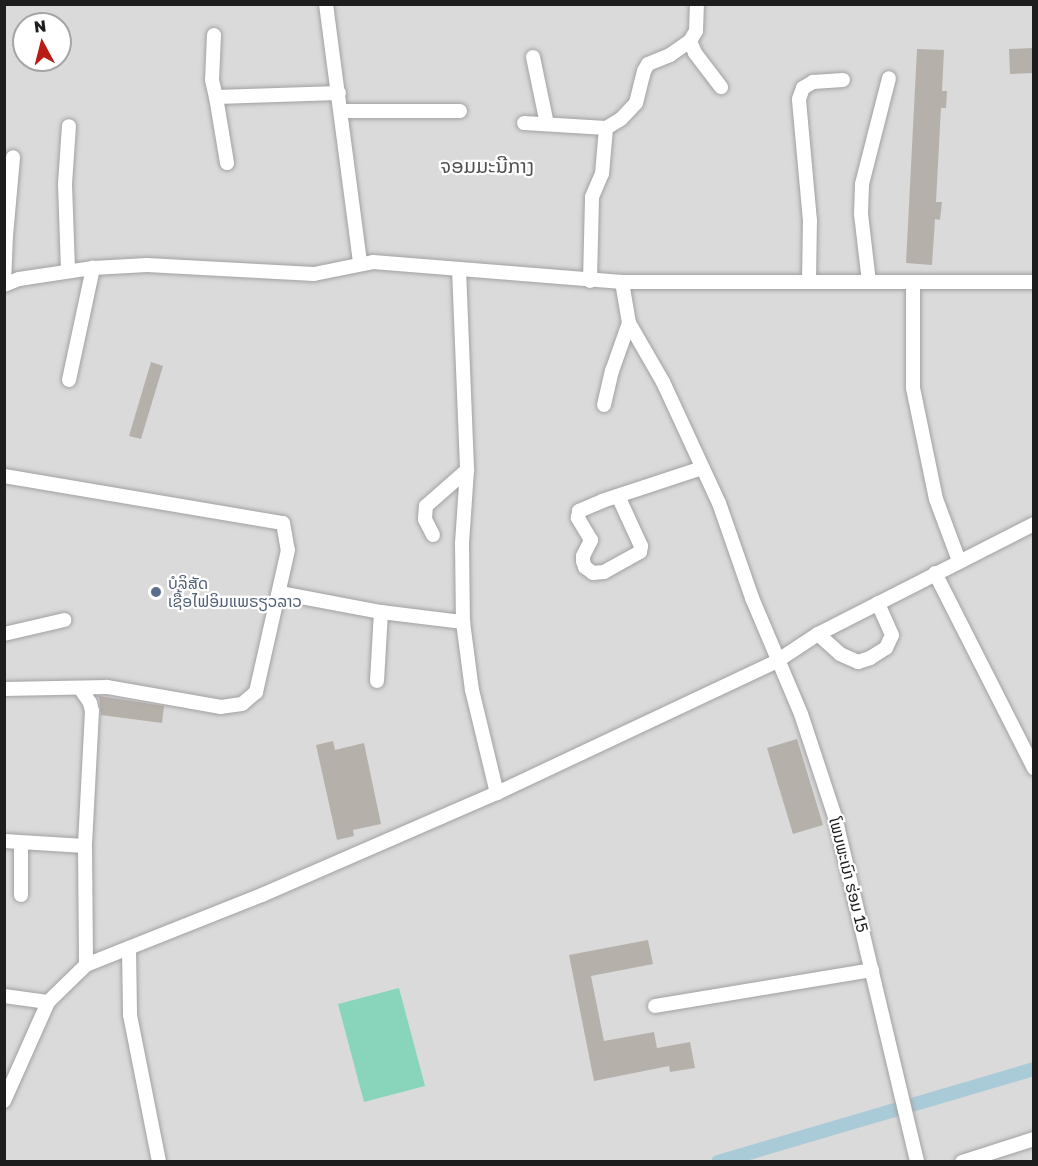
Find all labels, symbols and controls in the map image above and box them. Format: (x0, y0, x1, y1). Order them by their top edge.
north arrow (12, 12, 72, 72)
text: N (33, 15, 47, 37)
district label: ຈອມມະນີກາງ (440, 153, 534, 177)
place label: ບໍລິສັດ ເຊື້ອໄຟອິມແພຣຽວລາວ (168, 573, 302, 611)
marker: ບໍລິສັດ ເຊື້ອໄຟອິມແພຣຽວລາວ (149, 585, 163, 599)
street label: ໂພນພະເນົາ ຮ່ອມ 15 (825, 816, 873, 934)

